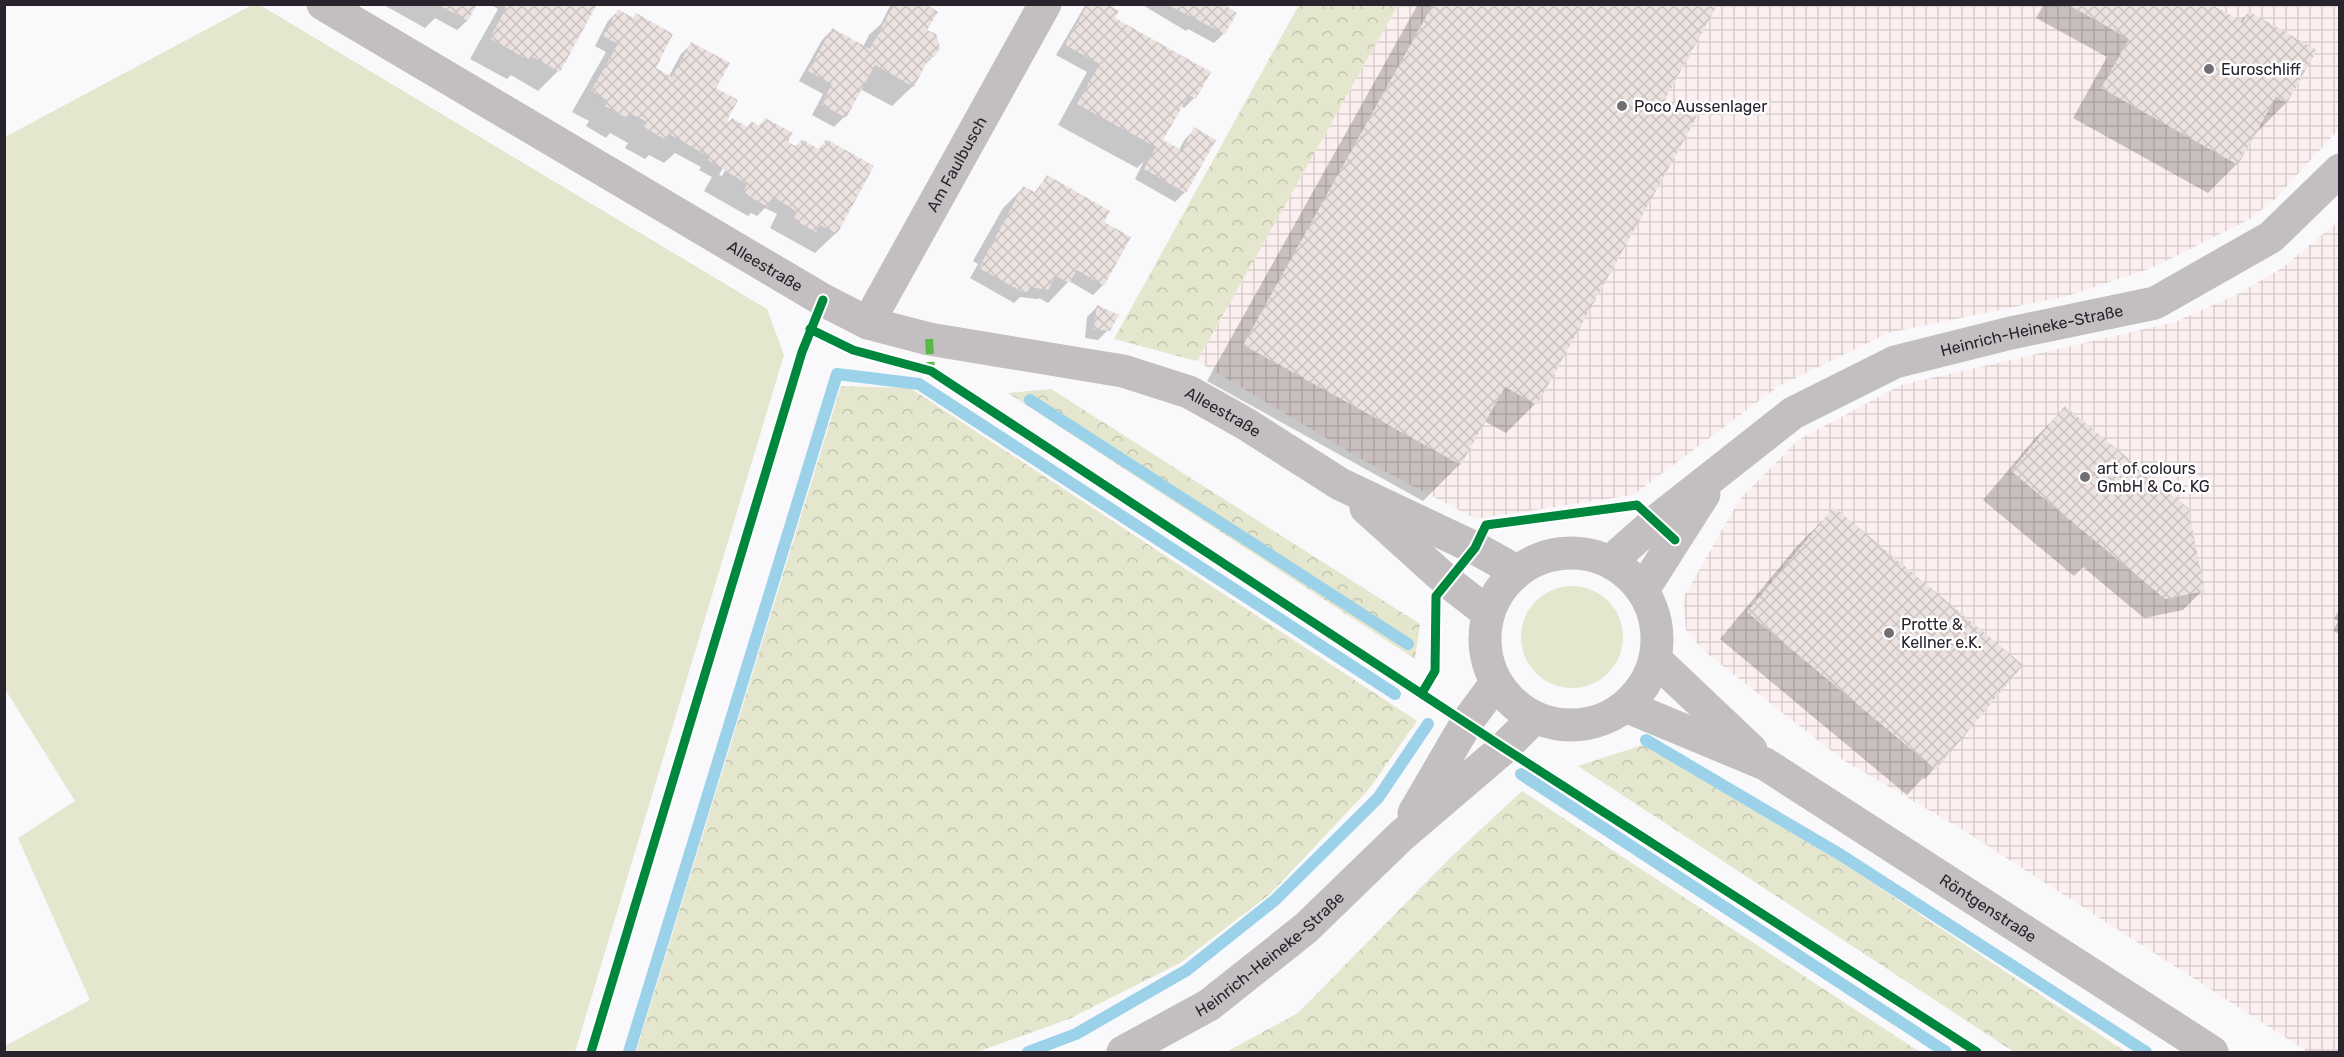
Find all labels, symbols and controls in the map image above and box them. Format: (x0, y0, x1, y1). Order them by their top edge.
place label: Euroschliff (2221, 60, 2301, 79)
marker: Euroschliff (2202, 62, 2216, 76)
place label: Poco Aussenlager (1634, 97, 1767, 116)
marker: Poco Aussenlager (1615, 99, 1629, 113)
street label: Am Faulbusch (923, 113, 991, 215)
street label: Alleestraße (724, 237, 806, 296)
street label: Heinrich-Heineke-Straße (1938, 301, 2125, 360)
street label: Alleestraße (1182, 383, 1264, 441)
place label: art of colours GmbH & Co. KG (2097, 459, 2210, 496)
marker: art of colours GmbH & Co. KG (2078, 470, 2092, 484)
place label: Protte & Kellner e.K. (1901, 615, 1982, 652)
marker: Protte & Kellner e.K. (1882, 626, 1896, 640)
street label: Röntgenstraße (1936, 870, 2040, 946)
street label: Heinrich-Heineke-Straße (1192, 888, 1348, 1021)

